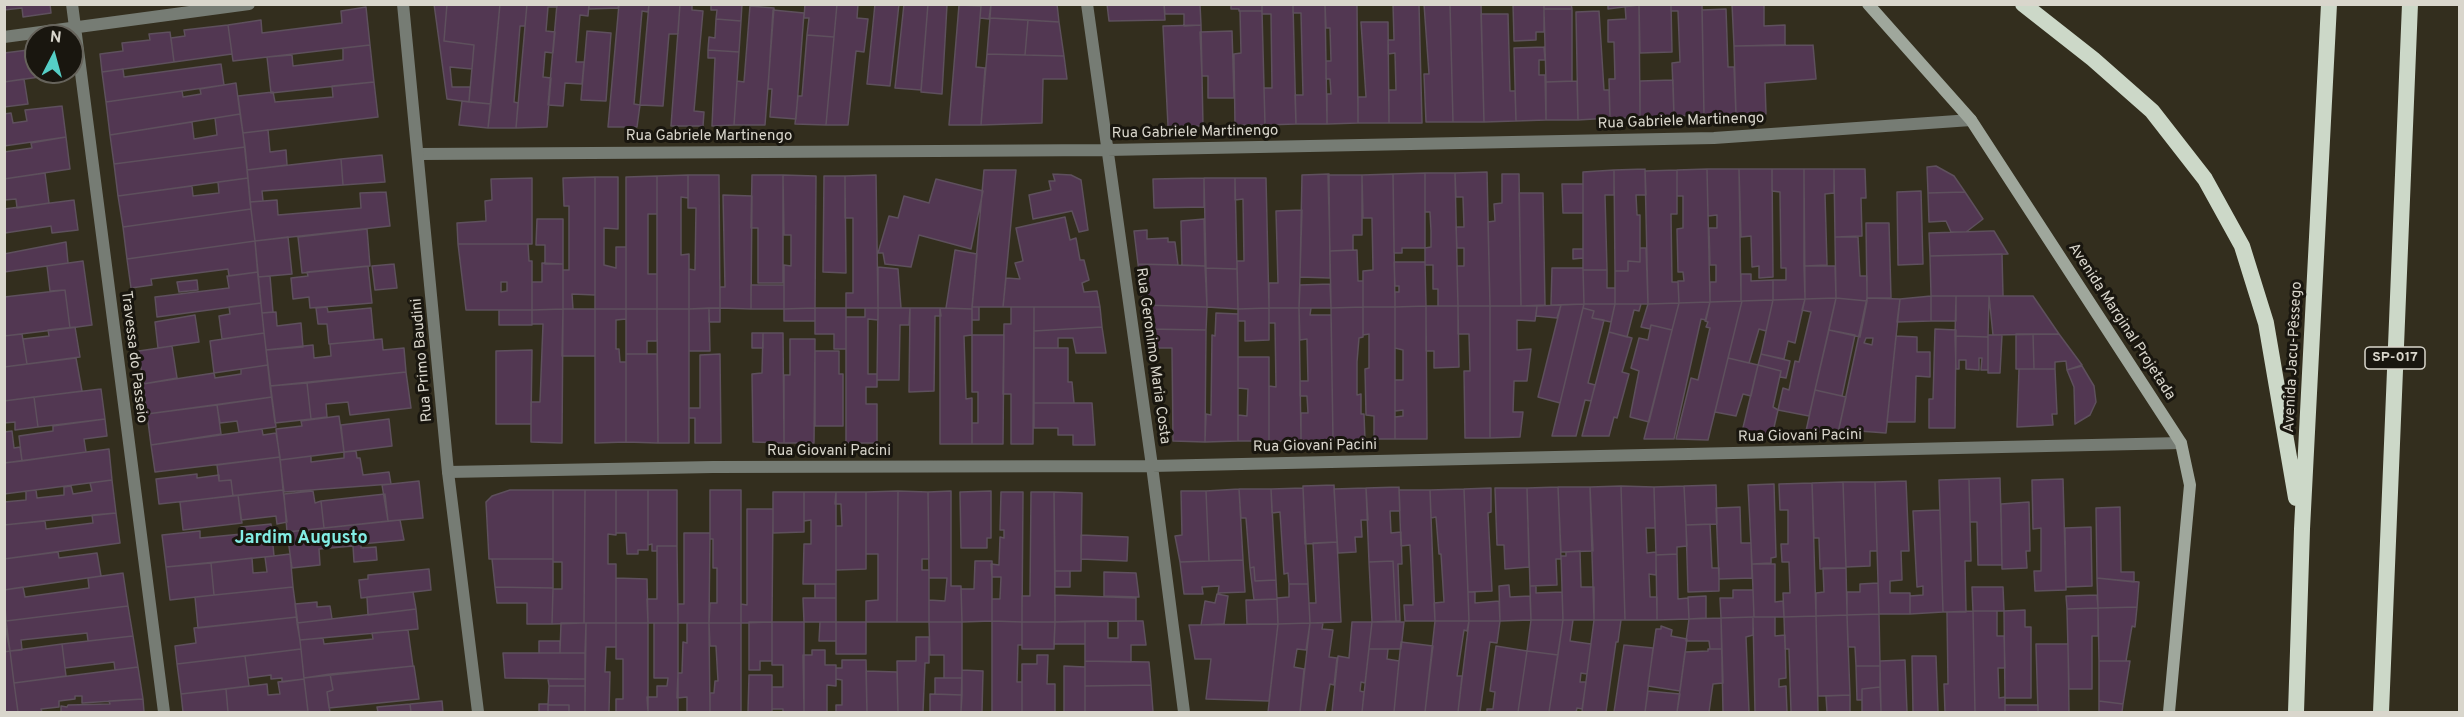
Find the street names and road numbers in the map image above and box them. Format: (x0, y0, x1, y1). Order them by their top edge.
street label: Rua Gabriele Martinengo (1597, 110, 1765, 134)
street label: Rua Gabriele Martinengo (1112, 123, 1278, 143)
street label: Rua Gabriele Martinengo (626, 128, 792, 146)
street label: Avenida Marginal Projetada (2063, 240, 2179, 404)
street label: Rua Geronimo Maria Costa (1131, 267, 1173, 445)
street label: Avenida Jacu-Pêssego (2281, 281, 2307, 433)
street label: Travessa do Passeio (116, 290, 150, 424)
street label: Rua Primo Baudini (409, 297, 437, 423)
road number: SP-017 (2365, 347, 2425, 369)
street label: Rua Giovani Pacini (1738, 427, 1862, 447)
street label: Rua Giovani Pacini (1253, 437, 1377, 457)
street label: Rua Giovani Pacini (767, 443, 891, 461)

